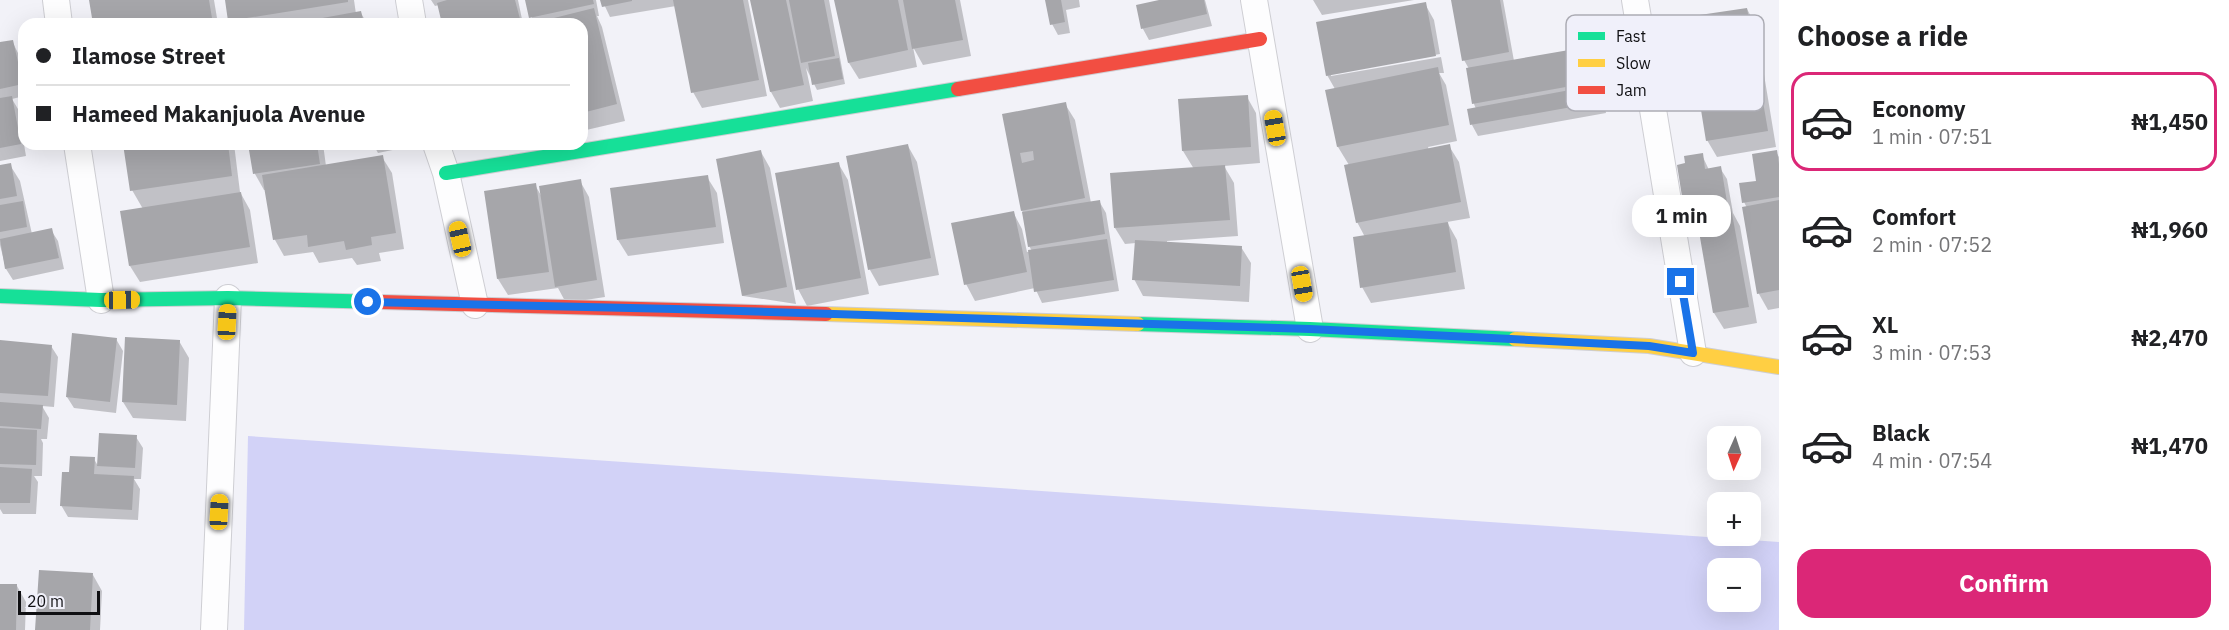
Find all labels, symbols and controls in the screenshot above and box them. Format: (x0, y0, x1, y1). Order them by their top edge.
legend (1566, 15, 1764, 111)
text: Choose a ride (1797, 18, 1968, 53)
text: Fast (1616, 26, 1646, 46)
text: Ilamose Street (72, 41, 225, 70)
text: Slow (1616, 53, 1651, 73)
text: Jam (1616, 80, 1647, 100)
text: Economy (1872, 94, 1966, 123)
icon: car (1800, 95, 1854, 149)
text: Hameed Makanjuola Avenue (72, 99, 365, 128)
text: ₦1,450 (2131, 107, 2208, 136)
car (1263, 109, 1287, 147)
text: 1 min · 07:51 (1872, 123, 1992, 150)
callout: 1 min (1632, 195, 1730, 237)
text: 1 min (1655, 202, 1708, 229)
text: Comfort (1872, 202, 1956, 231)
icon: car (1800, 203, 1854, 257)
text: ₦1,960 (2131, 215, 2208, 244)
car (447, 219, 473, 259)
text: 2 min · 07:52 (1872, 231, 1992, 258)
car (1290, 265, 1314, 303)
route end (1667, 268, 1694, 295)
route start (354, 288, 381, 315)
car (104, 291, 140, 309)
car (217, 304, 237, 340)
text: XL (1872, 310, 1898, 339)
icon: car (1800, 311, 1854, 365)
text: ₦2,470 (2131, 323, 2208, 352)
text: 3 min · 07:53 (1872, 339, 1992, 366)
text: Black (1872, 418, 1930, 447)
icon: car (1800, 419, 1854, 473)
north arrow (1707, 426, 1761, 480)
map controls (1707, 426, 1761, 612)
text: ₦1,470 (2131, 431, 2208, 460)
text: 4 min · 07:54 (1872, 447, 1992, 474)
button: + (1707, 492, 1761, 546)
car (209, 494, 229, 530)
button: Confirm (1797, 549, 2211, 618)
button: − (1707, 558, 1761, 612)
scale bar (18, 588, 100, 616)
text: 20 m (27, 591, 64, 611)

